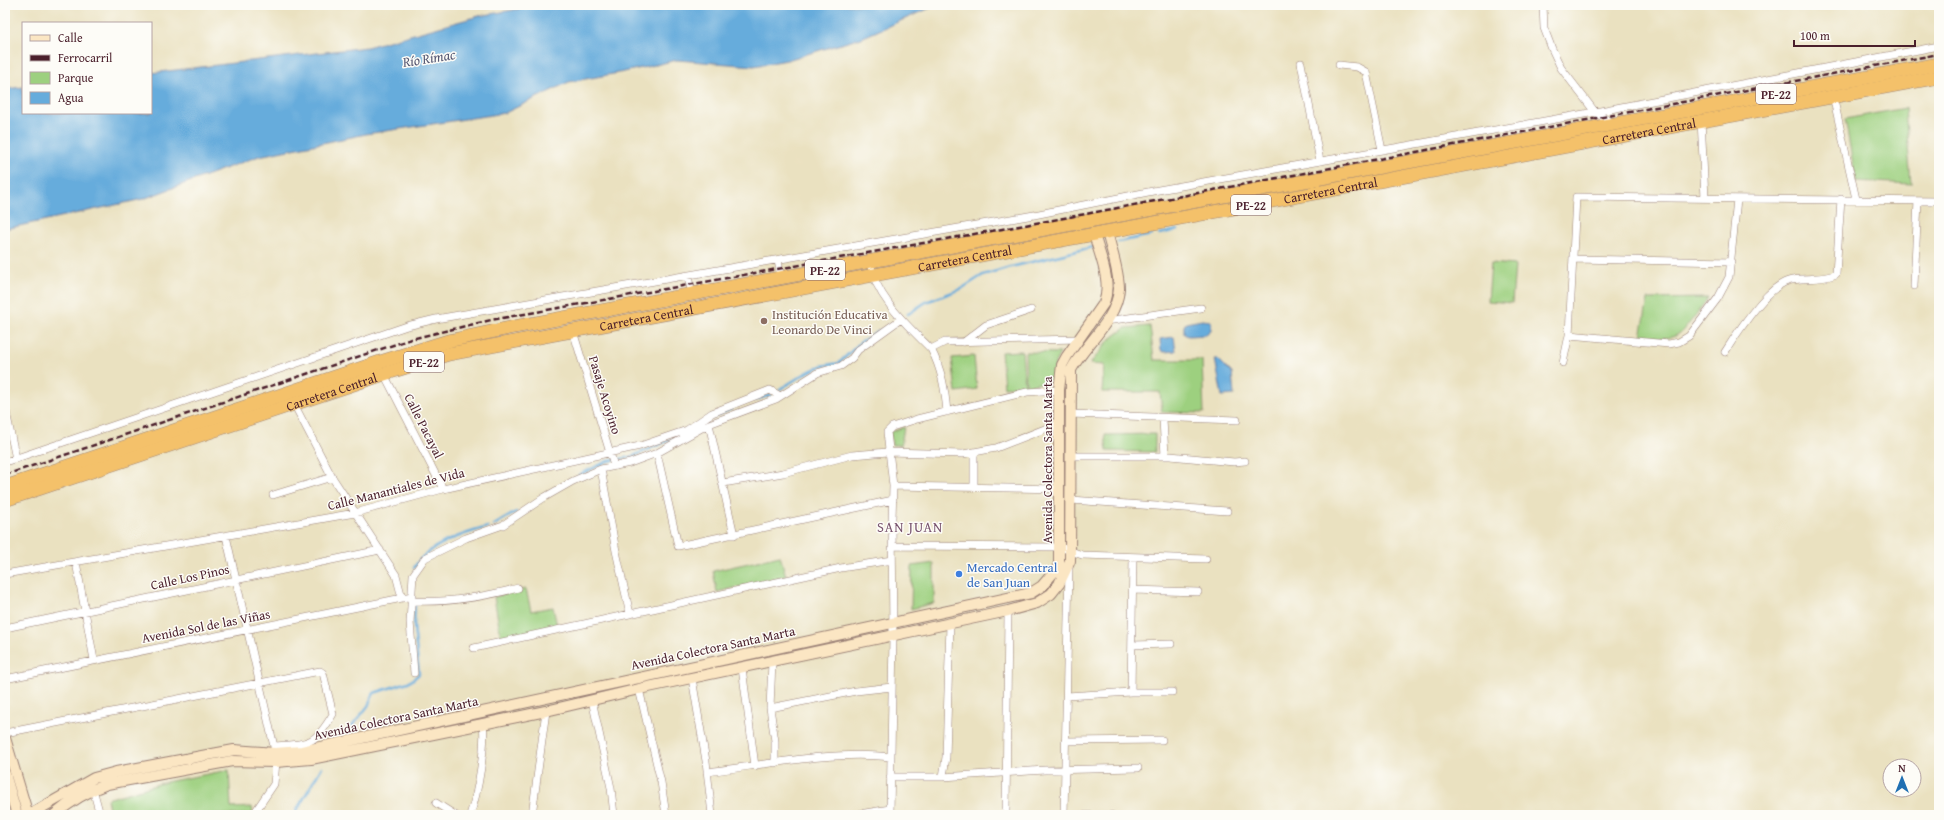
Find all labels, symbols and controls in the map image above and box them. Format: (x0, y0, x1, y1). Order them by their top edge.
legend (22, 22, 152, 114)
scale bar (1794, 22, 1915, 48)
text: 100 m (1800, 27, 1830, 44)
text: Calle (58, 29, 83, 46)
water label: Río Rímac (400, 44, 457, 72)
text: Ferrocarril (58, 49, 113, 66)
text: Parque (58, 69, 94, 86)
road number: PE-22 (1756, 84, 1796, 104)
text: Agua (58, 89, 84, 106)
street label: Carretera Central (1601, 113, 1698, 149)
street label: Carretera Central (1282, 172, 1379, 208)
road number: PE-22 (1231, 195, 1271, 215)
street label: Carretera Central (916, 240, 1014, 276)
road number: PE-22 (805, 260, 845, 280)
street label: Carretera Central (598, 299, 695, 335)
place label: Institución Educativa Leonardo De Vinci (772, 305, 888, 339)
marker: Institución Educativa Leonardo De Vinci (759, 316, 769, 326)
road number: PE-22 (404, 352, 444, 372)
street label: Pasaje Acoyino (584, 353, 626, 437)
street label: Carretera Central (283, 367, 380, 415)
street label: Avenida Colectora Santa Marta (1038, 375, 1057, 544)
street label: Calle Pacayal (400, 390, 449, 462)
street label: Calle Manantiales de Vida (326, 463, 467, 515)
district label: SAN JUAN (877, 517, 943, 537)
place label: Mercado Central de San Juan (967, 558, 1058, 592)
street label: Calle Los Pinos (149, 559, 231, 595)
marker: Mercado Central de San Juan (954, 569, 964, 579)
street label: Avenida Sol de las Viñas (140, 604, 272, 648)
street label: Avenida Colectora Santa Marta (629, 621, 798, 675)
street label: Avenida Colectora Santa Marta (312, 691, 481, 745)
north arrow (1882, 758, 1922, 798)
text: N (1898, 760, 1906, 776)

